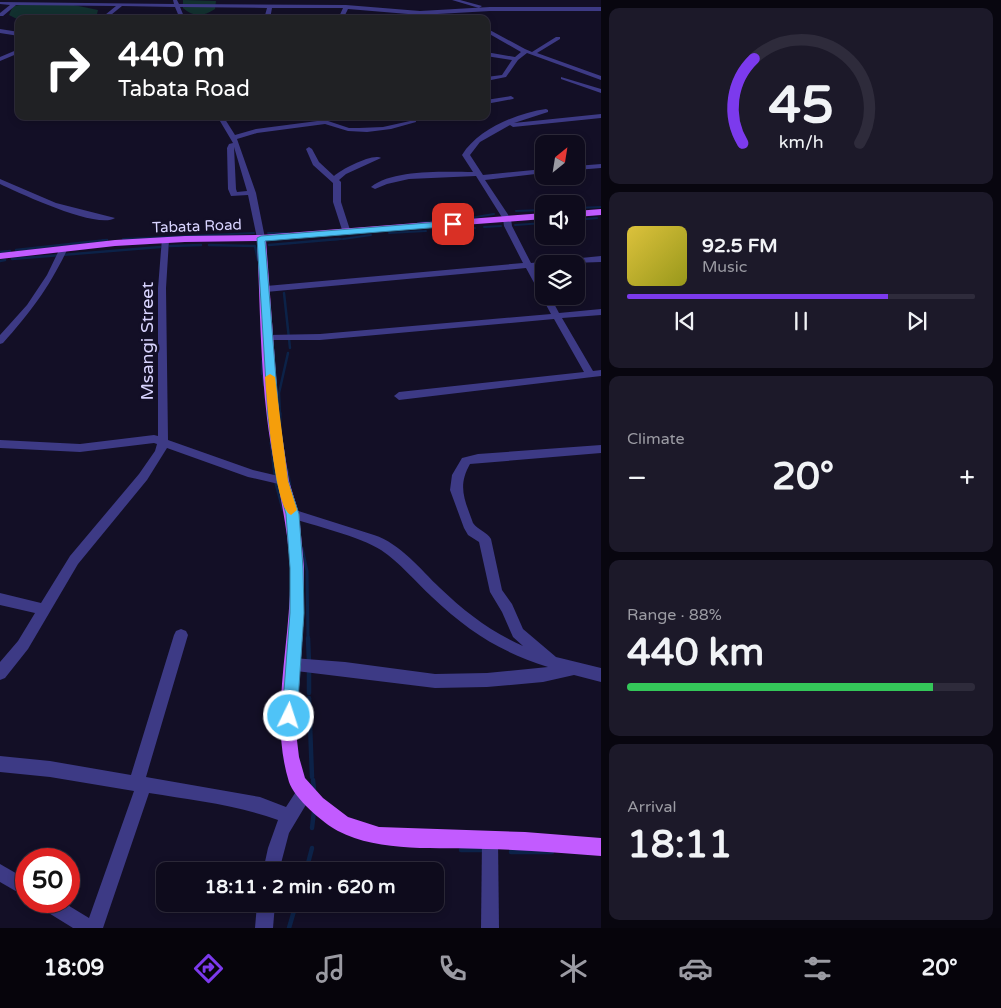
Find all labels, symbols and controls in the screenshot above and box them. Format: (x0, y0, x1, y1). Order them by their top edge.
text: 440 m (118, 34, 225, 76)
icon: right (35, 35, 100, 100)
text: 45 (768, 74, 834, 137)
text: Tabata Road (118, 76, 250, 102)
text: km/h (779, 132, 823, 153)
north arrow (535, 135, 585, 185)
map controls (535, 135, 585, 305)
button: sound (535, 195, 585, 245)
pin (432, 203, 474, 245)
icon: arrive (439, 210, 467, 238)
street label: Tabata Road (152, 215, 242, 237)
text: 92.5 FM (702, 235, 778, 257)
button: layers (535, 255, 585, 305)
text: Music (702, 257, 747, 277)
street label: Msangi Street (136, 281, 158, 400)
icon: previous (671, 307, 699, 335)
icon: pause (787, 307, 815, 335)
icon: next (903, 307, 931, 335)
text: Climate (627, 429, 685, 449)
text: 20° (772, 454, 834, 500)
text: − (627, 461, 647, 495)
text: + (959, 461, 975, 495)
text: Range · 88% (627, 605, 722, 625)
text: 440 km (627, 630, 764, 676)
position arrow (262, 689, 314, 741)
text: Arrival (627, 797, 676, 817)
text: 18:11 (627, 822, 732, 868)
speed limit sign: 50 (15, 848, 80, 913)
text: 18:11 · 2 min · 620 m (204, 876, 396, 898)
icon: directions (191, 951, 226, 986)
icon: music (313, 951, 348, 986)
icon: phone (435, 951, 470, 986)
icon: climate (556, 951, 591, 986)
icon: car (678, 951, 713, 986)
icon: filters (800, 951, 835, 986)
text: 18:09 (43, 955, 104, 981)
text: 20° (922, 955, 958, 981)

